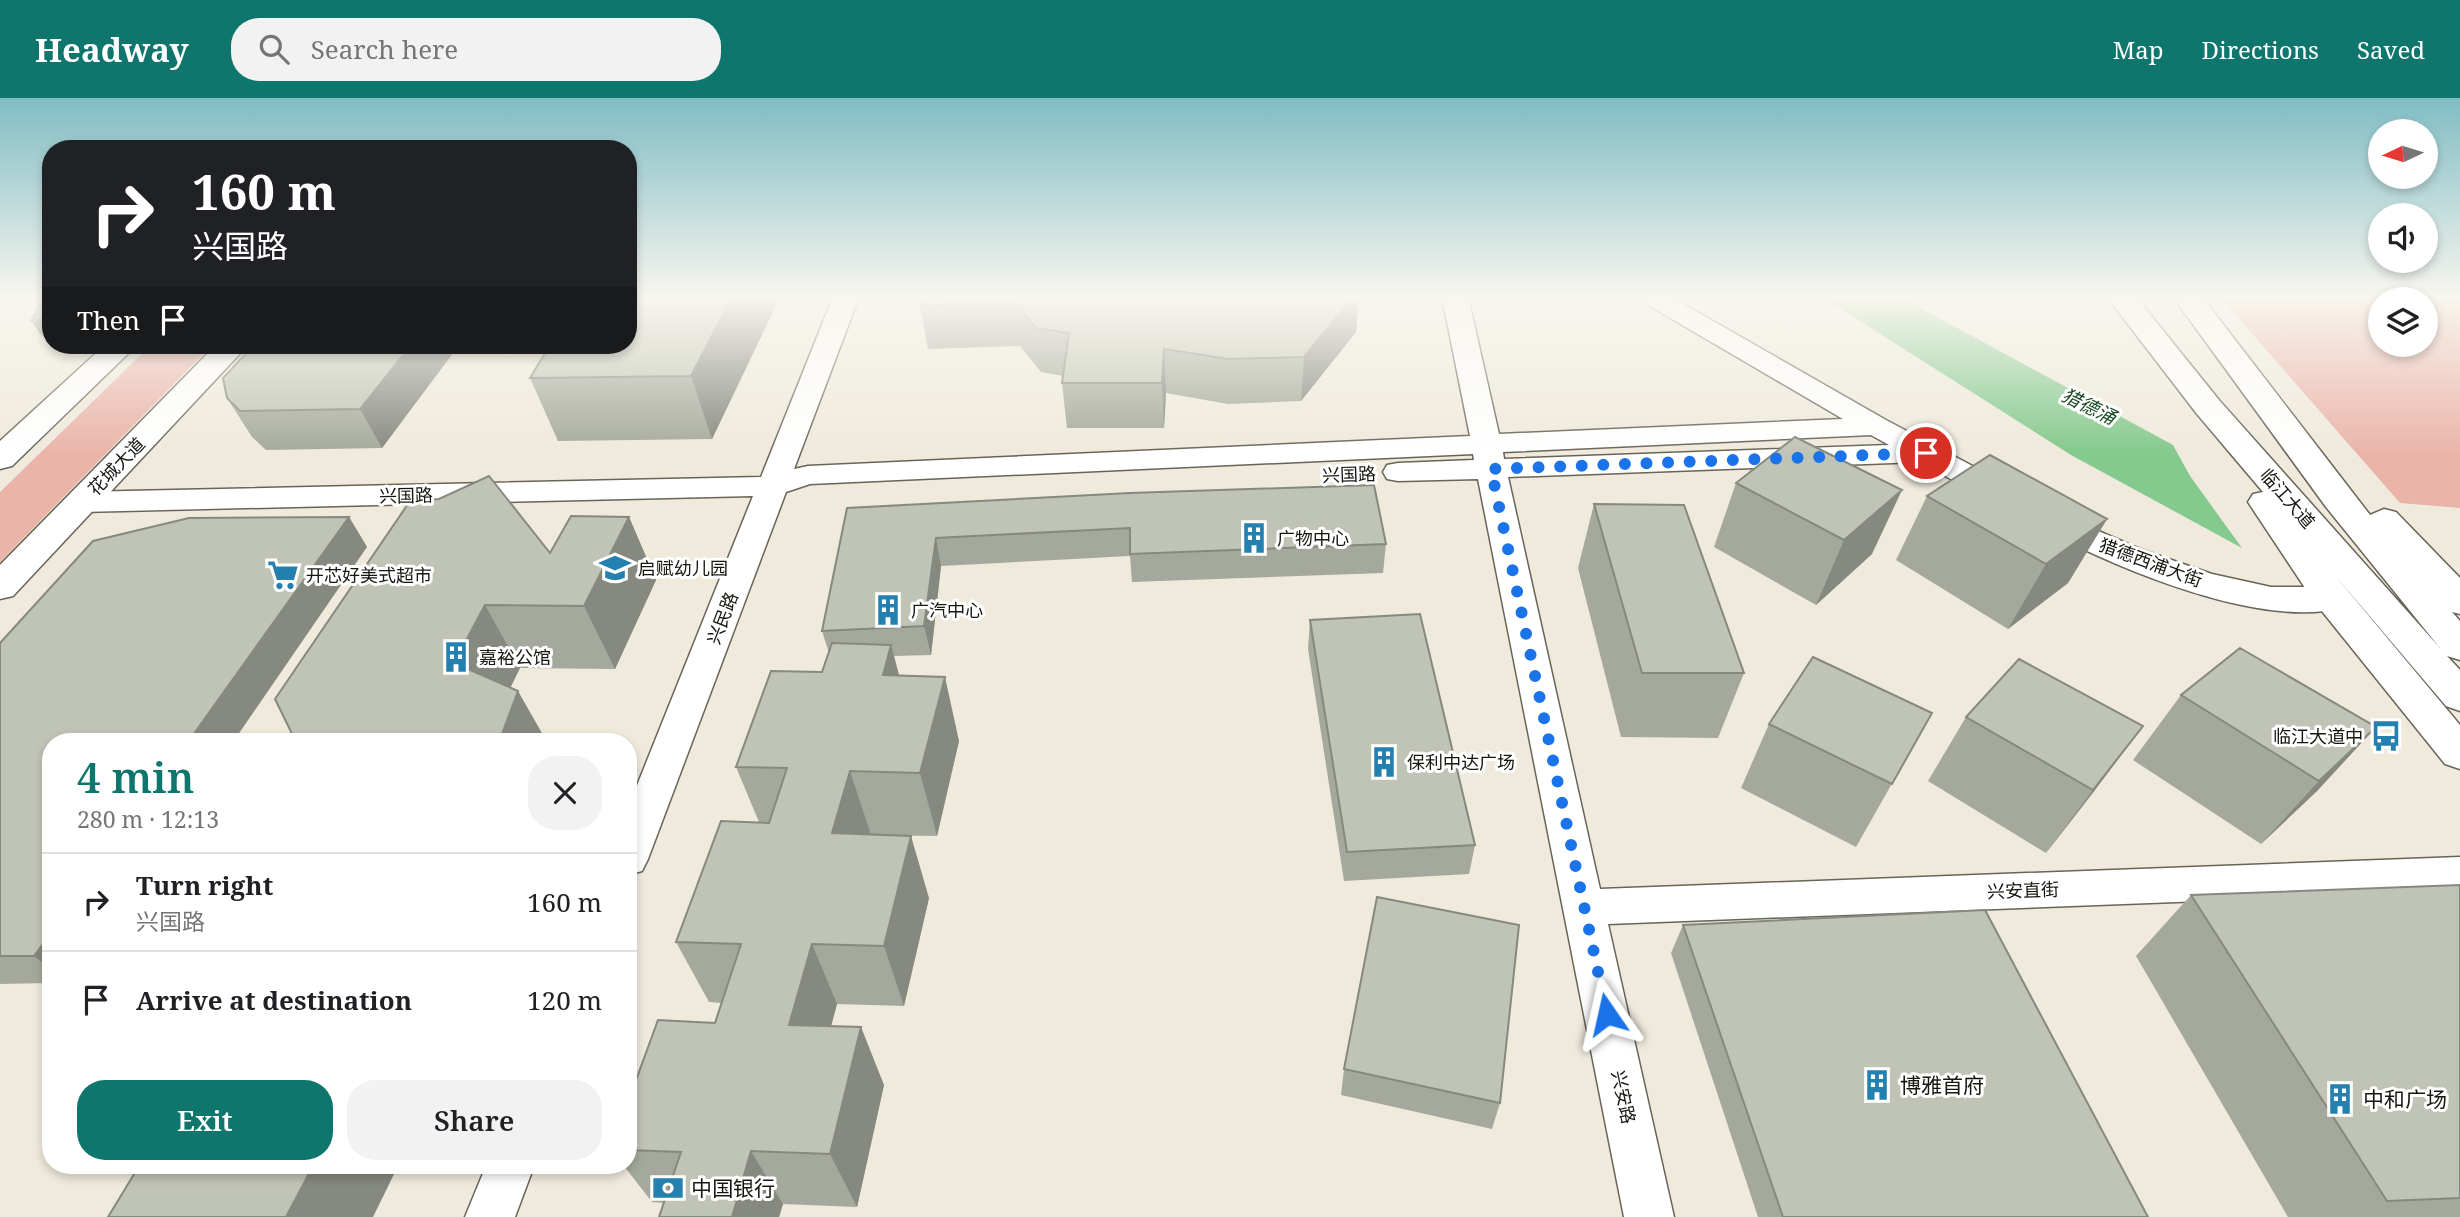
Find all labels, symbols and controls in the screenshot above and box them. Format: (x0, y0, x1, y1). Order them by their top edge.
search box (231, 18, 721, 81)
text: Headway (35, 27, 189, 72)
icon: search (255, 30, 293, 68)
text: Search here (311, 31, 458, 67)
text: Map (2113, 33, 2164, 66)
text: Directions (2202, 33, 2319, 66)
text: Saved (2357, 33, 2425, 66)
north arrow (2368, 119, 2438, 189)
map controls (2368, 119, 2438, 357)
text: 160 m (192, 158, 336, 224)
icon: right (77, 168, 168, 259)
button: sound (2368, 203, 2438, 273)
text: 兴国路 (192, 224, 288, 267)
button: layers (2368, 287, 2438, 357)
icon: arrive (154, 301, 192, 339)
text: Then (77, 302, 140, 338)
water label: 猎德涌 (2058, 382, 2122, 431)
pin (1896, 423, 1956, 483)
street label: 花城大道 (82, 432, 150, 500)
icon: arrive (1907, 434, 1945, 472)
street label: 兴国路 (1322, 461, 1376, 487)
street label: 临江大道 (2255, 463, 2321, 533)
street label: 兴国路 (379, 483, 433, 507)
building icon: 广物中心 (1237, 521, 1271, 555)
place label: 广物中心 (1277, 526, 1349, 550)
street label: 猎德西浦大街 (2096, 532, 2206, 592)
school or university icon: 启赋幼儿园 (598, 551, 632, 585)
place label: 启赋幼儿园 (638, 556, 728, 580)
supermarket icon: 开芯好美式超市 (266, 558, 300, 592)
place label: 开芯好美式超市 (306, 563, 432, 587)
street label: 兴民路 (701, 588, 743, 648)
building icon: 广汽中心 (871, 593, 905, 627)
place label: 广汽中心 (911, 598, 983, 622)
building icon: 嘉裕公馆 (439, 640, 473, 674)
place label: 嘉裕公馆 (479, 645, 551, 669)
bus stop icon: 临江大道中 (2369, 719, 2403, 753)
place label: 临江大道中 (2273, 724, 2363, 748)
building icon: 保利中达广场 (1367, 745, 1401, 779)
text: 4 min (77, 748, 194, 805)
place label: 保利中达广场 (1407, 750, 1515, 774)
button: close (528, 756, 602, 830)
text: 280 m · 12:13 (77, 803, 219, 835)
text: Turn right (136, 867, 273, 903)
street label: 兴安直街 (1987, 877, 2059, 903)
icon: right (77, 883, 115, 921)
text: 160 m (527, 884, 602, 920)
text: 兴国路 (136, 905, 205, 937)
position arrow (1570, 977, 1644, 1051)
icon: arrive (77, 981, 115, 1019)
text: Arrive at destination (136, 982, 412, 1018)
text: 120 m (527, 982, 602, 1018)
street label: 兴安路 (1607, 1068, 1641, 1126)
building icon: 博雅首府 (1860, 1068, 1894, 1102)
place label: 博雅首府 (1900, 1071, 1984, 1099)
button: Exit (77, 1080, 333, 1160)
button: Share (347, 1080, 602, 1160)
building icon: 中和广场 (2323, 1082, 2357, 1116)
place label: 中和广场 (2363, 1085, 2447, 1113)
bank icon: 中国银行 (651, 1171, 685, 1205)
place label: 中国银行 (691, 1174, 775, 1202)

